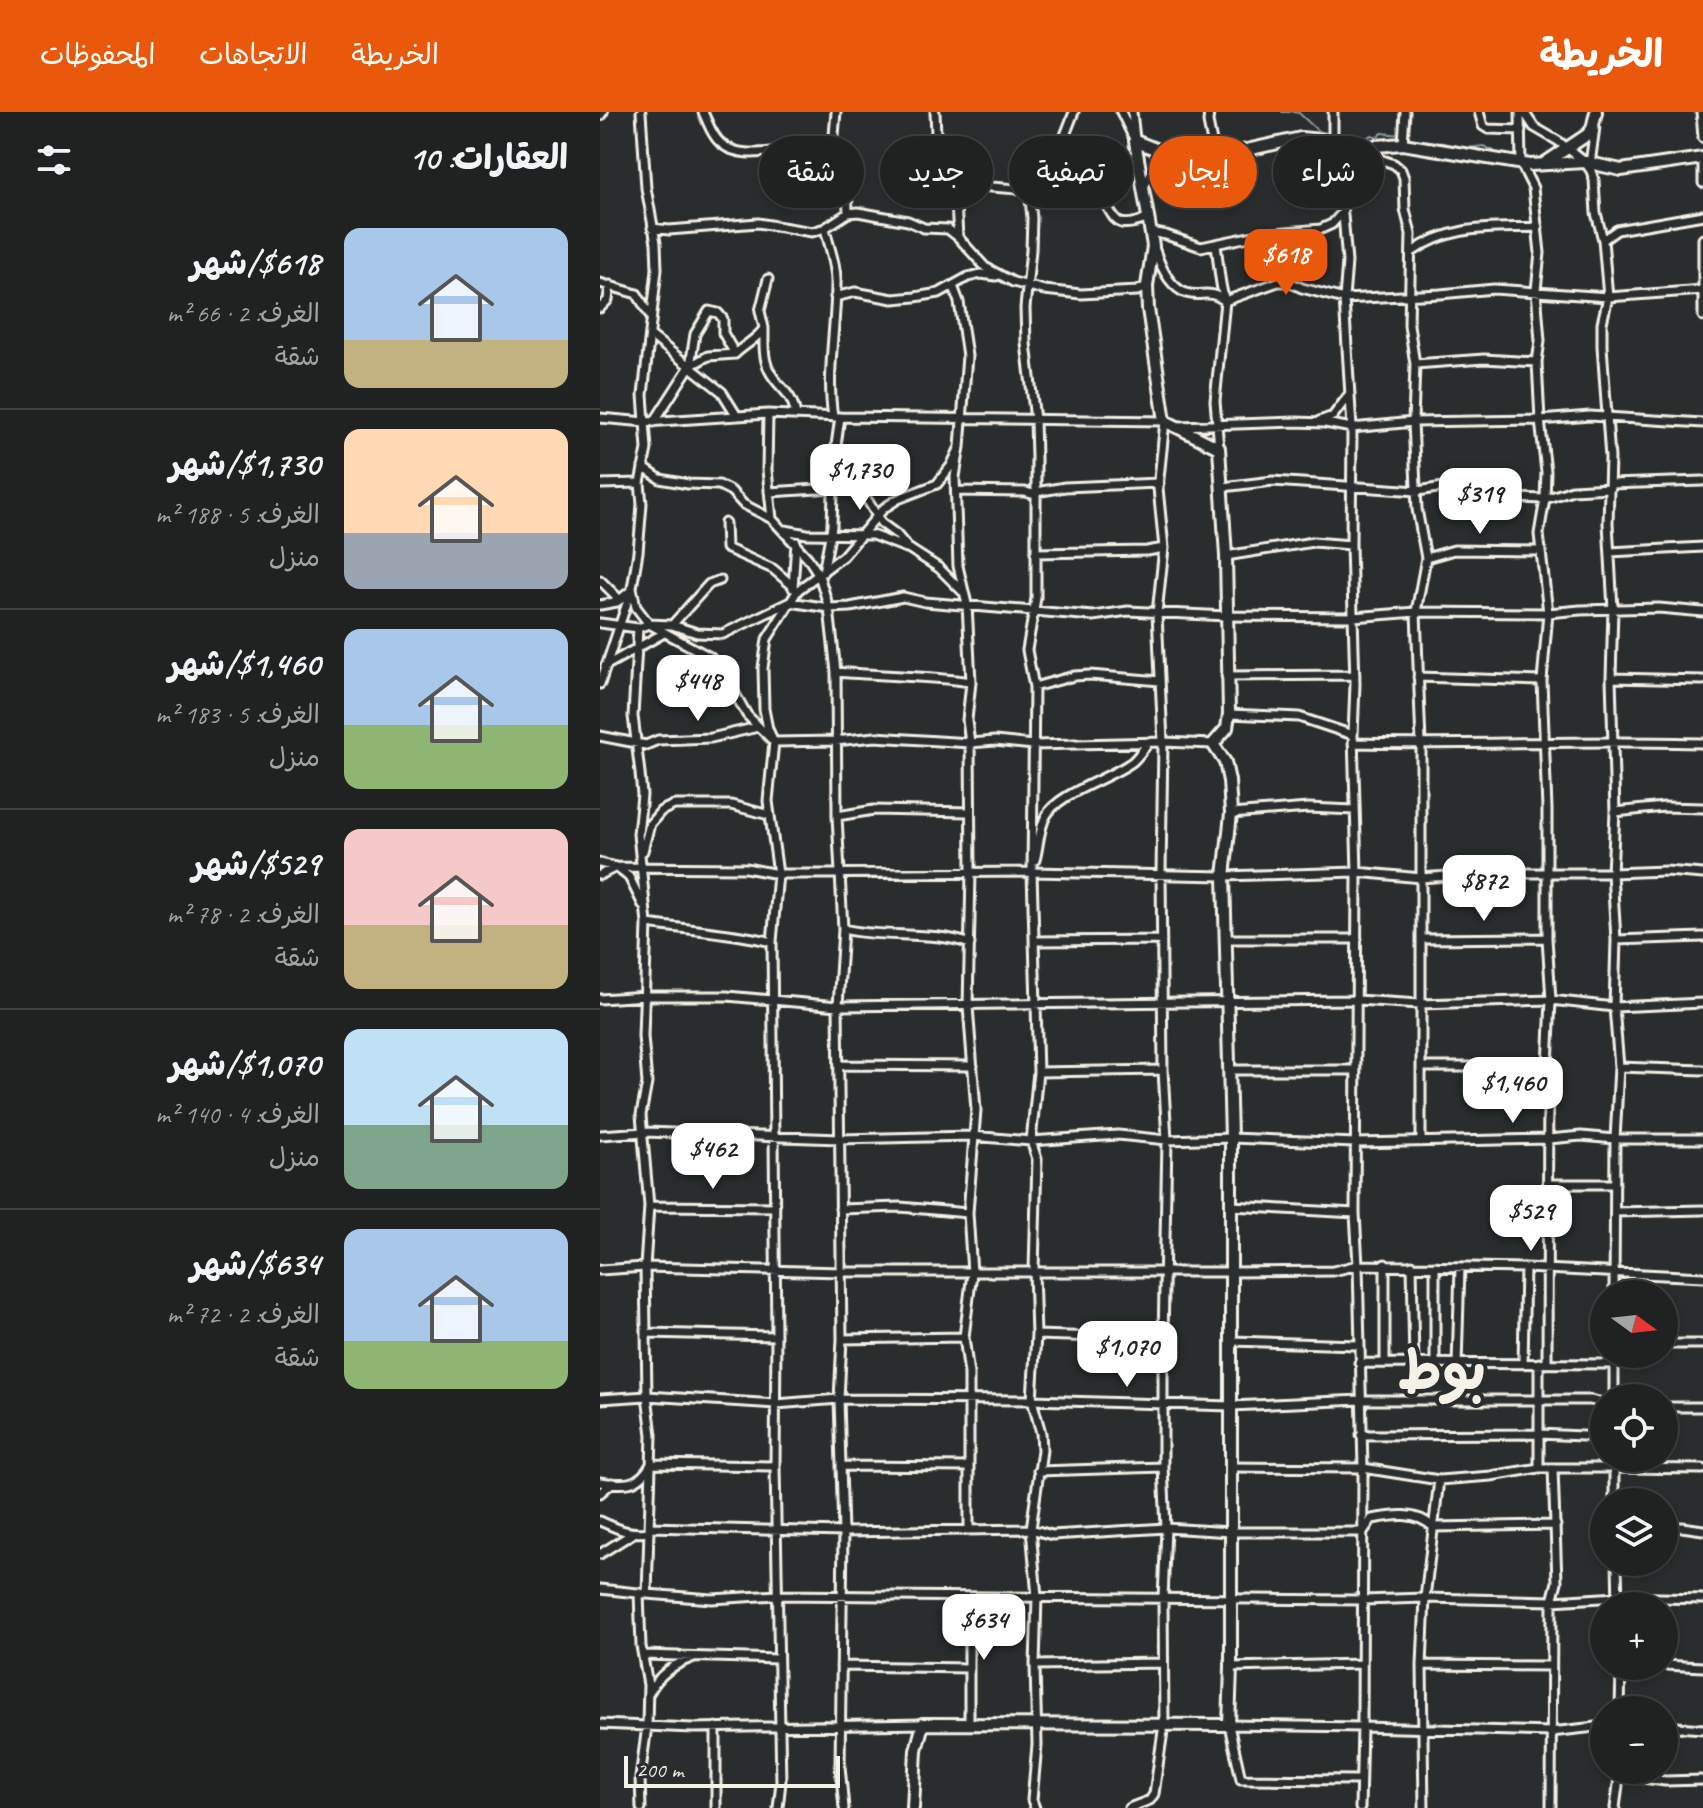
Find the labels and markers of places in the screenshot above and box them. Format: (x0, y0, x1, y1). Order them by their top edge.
pin: $618 (1239, 229, 1333, 297)
pin: $1,730 (795, 444, 925, 512)
pin: $319 (1433, 468, 1527, 536)
pin: $448 (651, 655, 745, 723)
pin: $872 (1437, 855, 1531, 923)
pin: $1,460 (1448, 1057, 1578, 1125)
pin: $462 (666, 1123, 760, 1191)
pin: $529 (1484, 1185, 1578, 1253)
pin: $1,070 (1062, 1321, 1192, 1389)
pin: $634 (937, 1594, 1031, 1662)

